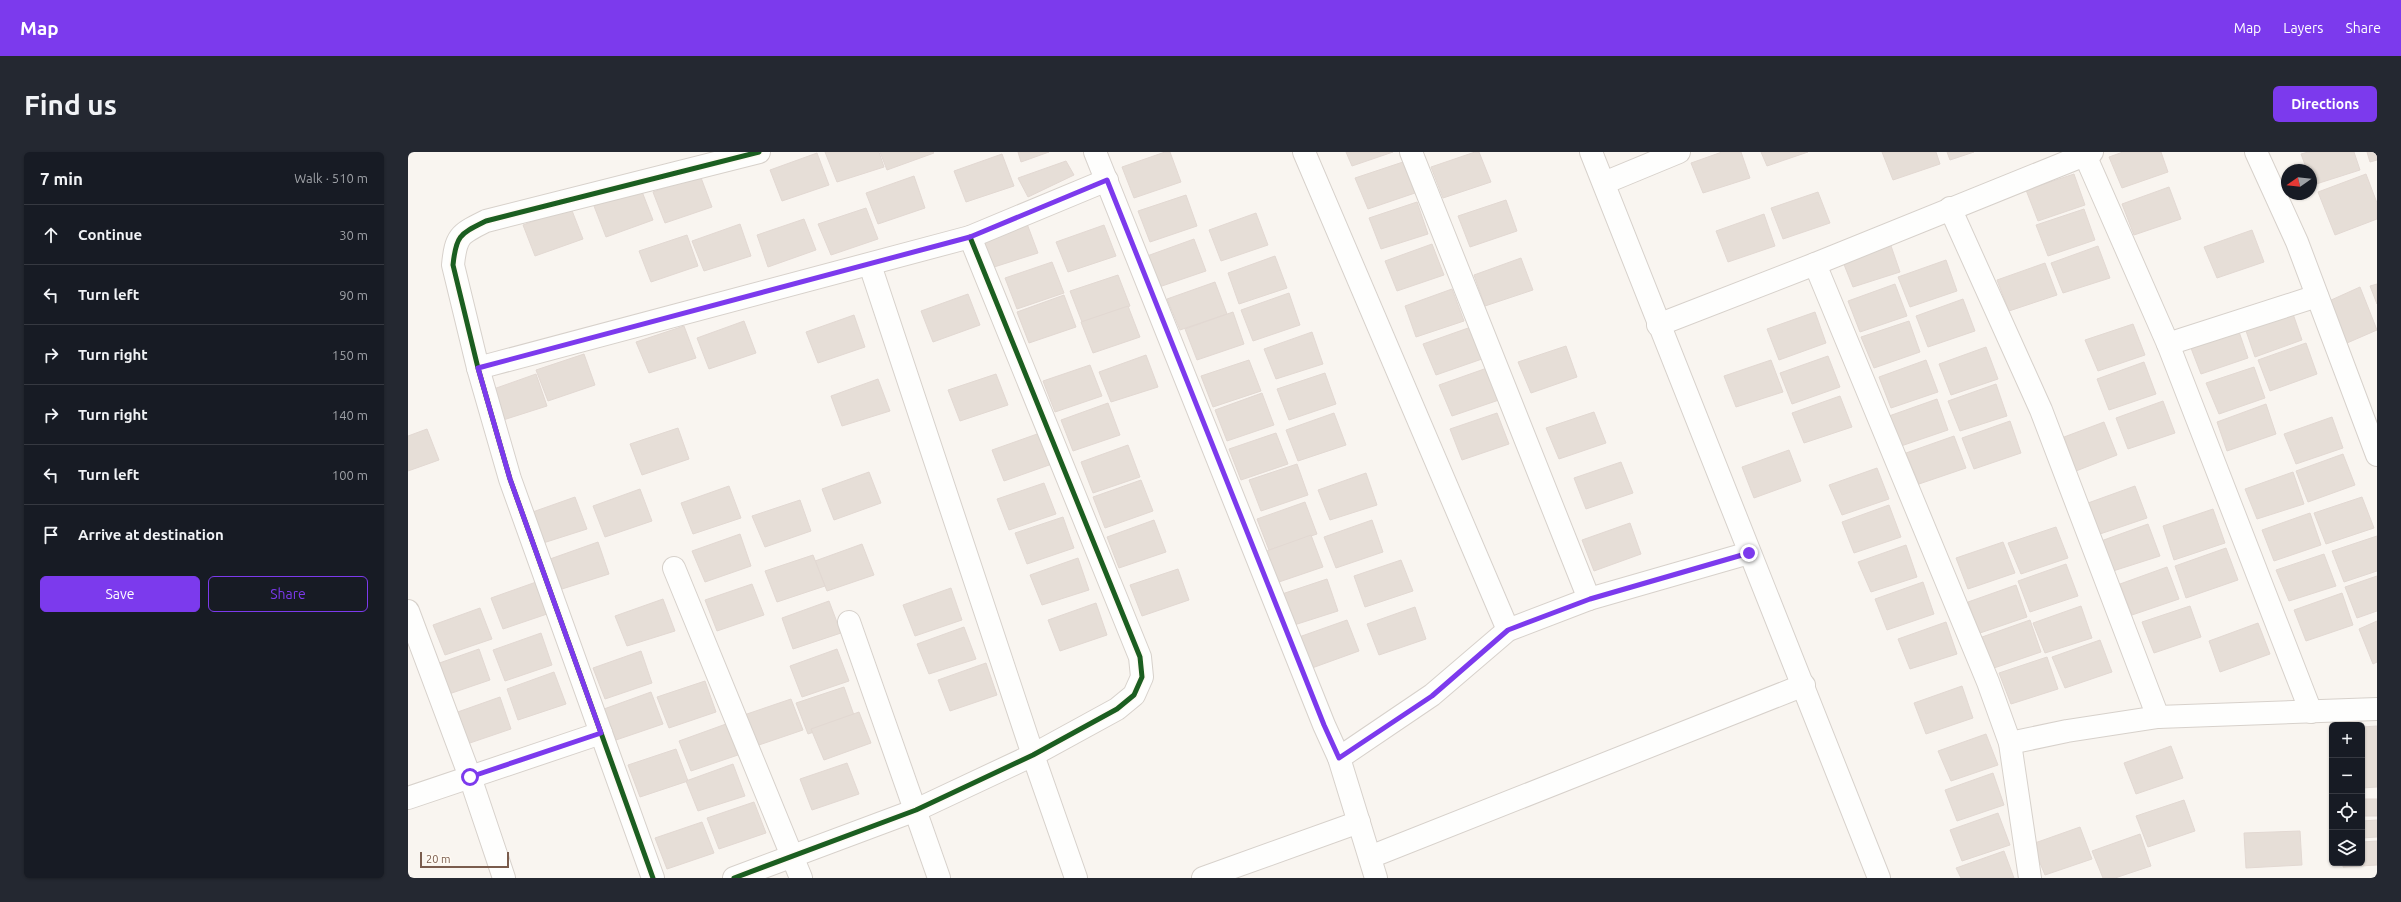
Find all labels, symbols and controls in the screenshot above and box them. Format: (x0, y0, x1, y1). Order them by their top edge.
text: Map (20, 17, 59, 39)
text: Map (2234, 20, 2261, 36)
text: Layers (2283, 20, 2323, 36)
text: Share (2345, 20, 2381, 36)
button: Directions (2273, 86, 2377, 122)
text: Find us (24, 89, 117, 120)
north arrow (2281, 164, 2317, 200)
text: 7 min (40, 169, 83, 188)
text: Walk · 510 m (294, 171, 368, 185)
icon: ahead (40, 224, 62, 246)
text: Continue (78, 226, 142, 243)
text: 30 m (339, 228, 368, 242)
icon: left (40, 284, 62, 306)
text: Turn left (78, 286, 139, 303)
text: 90 m (339, 288, 368, 302)
icon: right (40, 344, 62, 366)
text: Turn right (78, 346, 148, 363)
text: 150 m (332, 348, 368, 362)
icon: right (40, 404, 62, 426)
text: Turn right (78, 406, 148, 423)
text: 140 m (332, 408, 368, 422)
icon: left (40, 464, 62, 486)
text: Turn left (78, 466, 139, 483)
text: 100 m (332, 468, 368, 482)
icon: arrive (40, 524, 62, 546)
text: Arrive at destination (78, 526, 224, 543)
route end (1740, 544, 1758, 562)
button: Save (40, 576, 200, 612)
button: Share (208, 576, 368, 612)
map controls (2329, 722, 2365, 866)
button: + (2329, 722, 2365, 758)
button: − (2329, 758, 2365, 794)
route start (461, 768, 479, 786)
button: locate (2329, 794, 2365, 830)
button: layers (2329, 830, 2365, 866)
scale bar (420, 850, 509, 869)
text: 20 m (426, 853, 450, 865)

